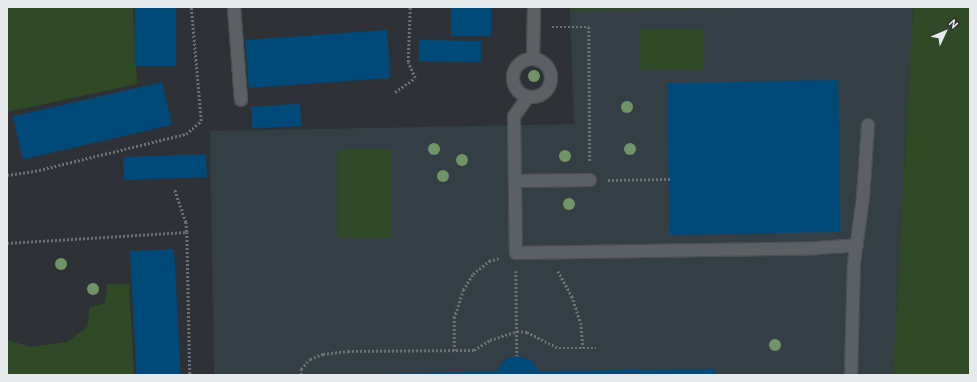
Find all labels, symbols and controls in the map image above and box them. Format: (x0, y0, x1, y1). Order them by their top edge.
north arrow (925, 12, 965, 52)
text: N (946, 16, 961, 31)

